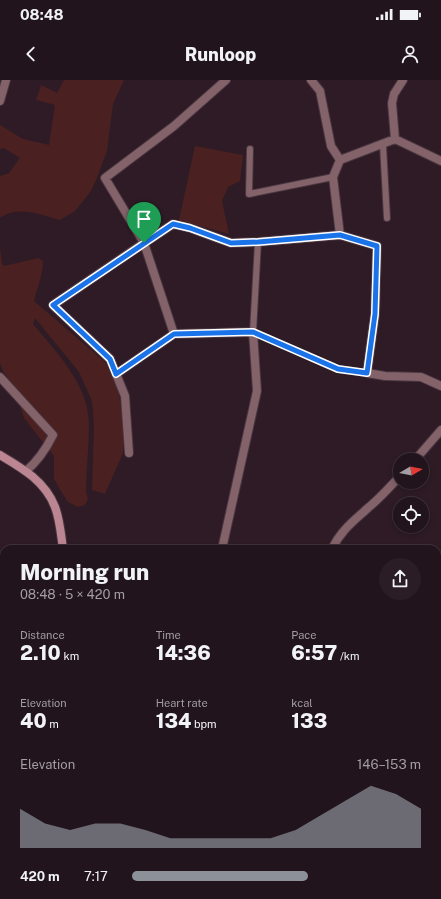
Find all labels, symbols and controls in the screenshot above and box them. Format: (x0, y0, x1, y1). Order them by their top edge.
text: 08:48 (20, 6, 64, 23)
icon: back (20, 43, 42, 65)
icon: person (399, 43, 421, 65)
text: Runloop (185, 44, 256, 65)
pin (127, 202, 161, 243)
icon: arrive (133, 208, 155, 230)
north arrow (393, 453, 429, 489)
map controls (393, 453, 429, 533)
button: locate (393, 497, 429, 533)
button: share (379, 558, 421, 600)
text: Morning run (20, 559, 149, 585)
text: 08:48 · 5 × 420 m (20, 587, 125, 602)
text: Distance (20, 629, 65, 641)
text: Time (156, 629, 181, 641)
text: Pace (291, 629, 316, 641)
text: 2.10 (20, 641, 61, 665)
text: 14:36 (156, 641, 211, 665)
text: 6:57 (291, 641, 337, 665)
text: km (61, 650, 79, 662)
text: /km (337, 650, 359, 662)
text: Elevation (20, 697, 67, 709)
text: Heart rate (156, 697, 208, 709)
text: kcal (291, 697, 313, 709)
text: 40 (20, 709, 47, 733)
text: 134 (156, 709, 191, 733)
text: 133 (291, 709, 327, 733)
text: m (47, 718, 59, 730)
text: bpm (191, 718, 217, 730)
text: Elevation (20, 757, 75, 772)
text: 146–153 m (357, 757, 421, 772)
text: 420 m (20, 869, 60, 884)
text: 7:17 (84, 869, 108, 884)

